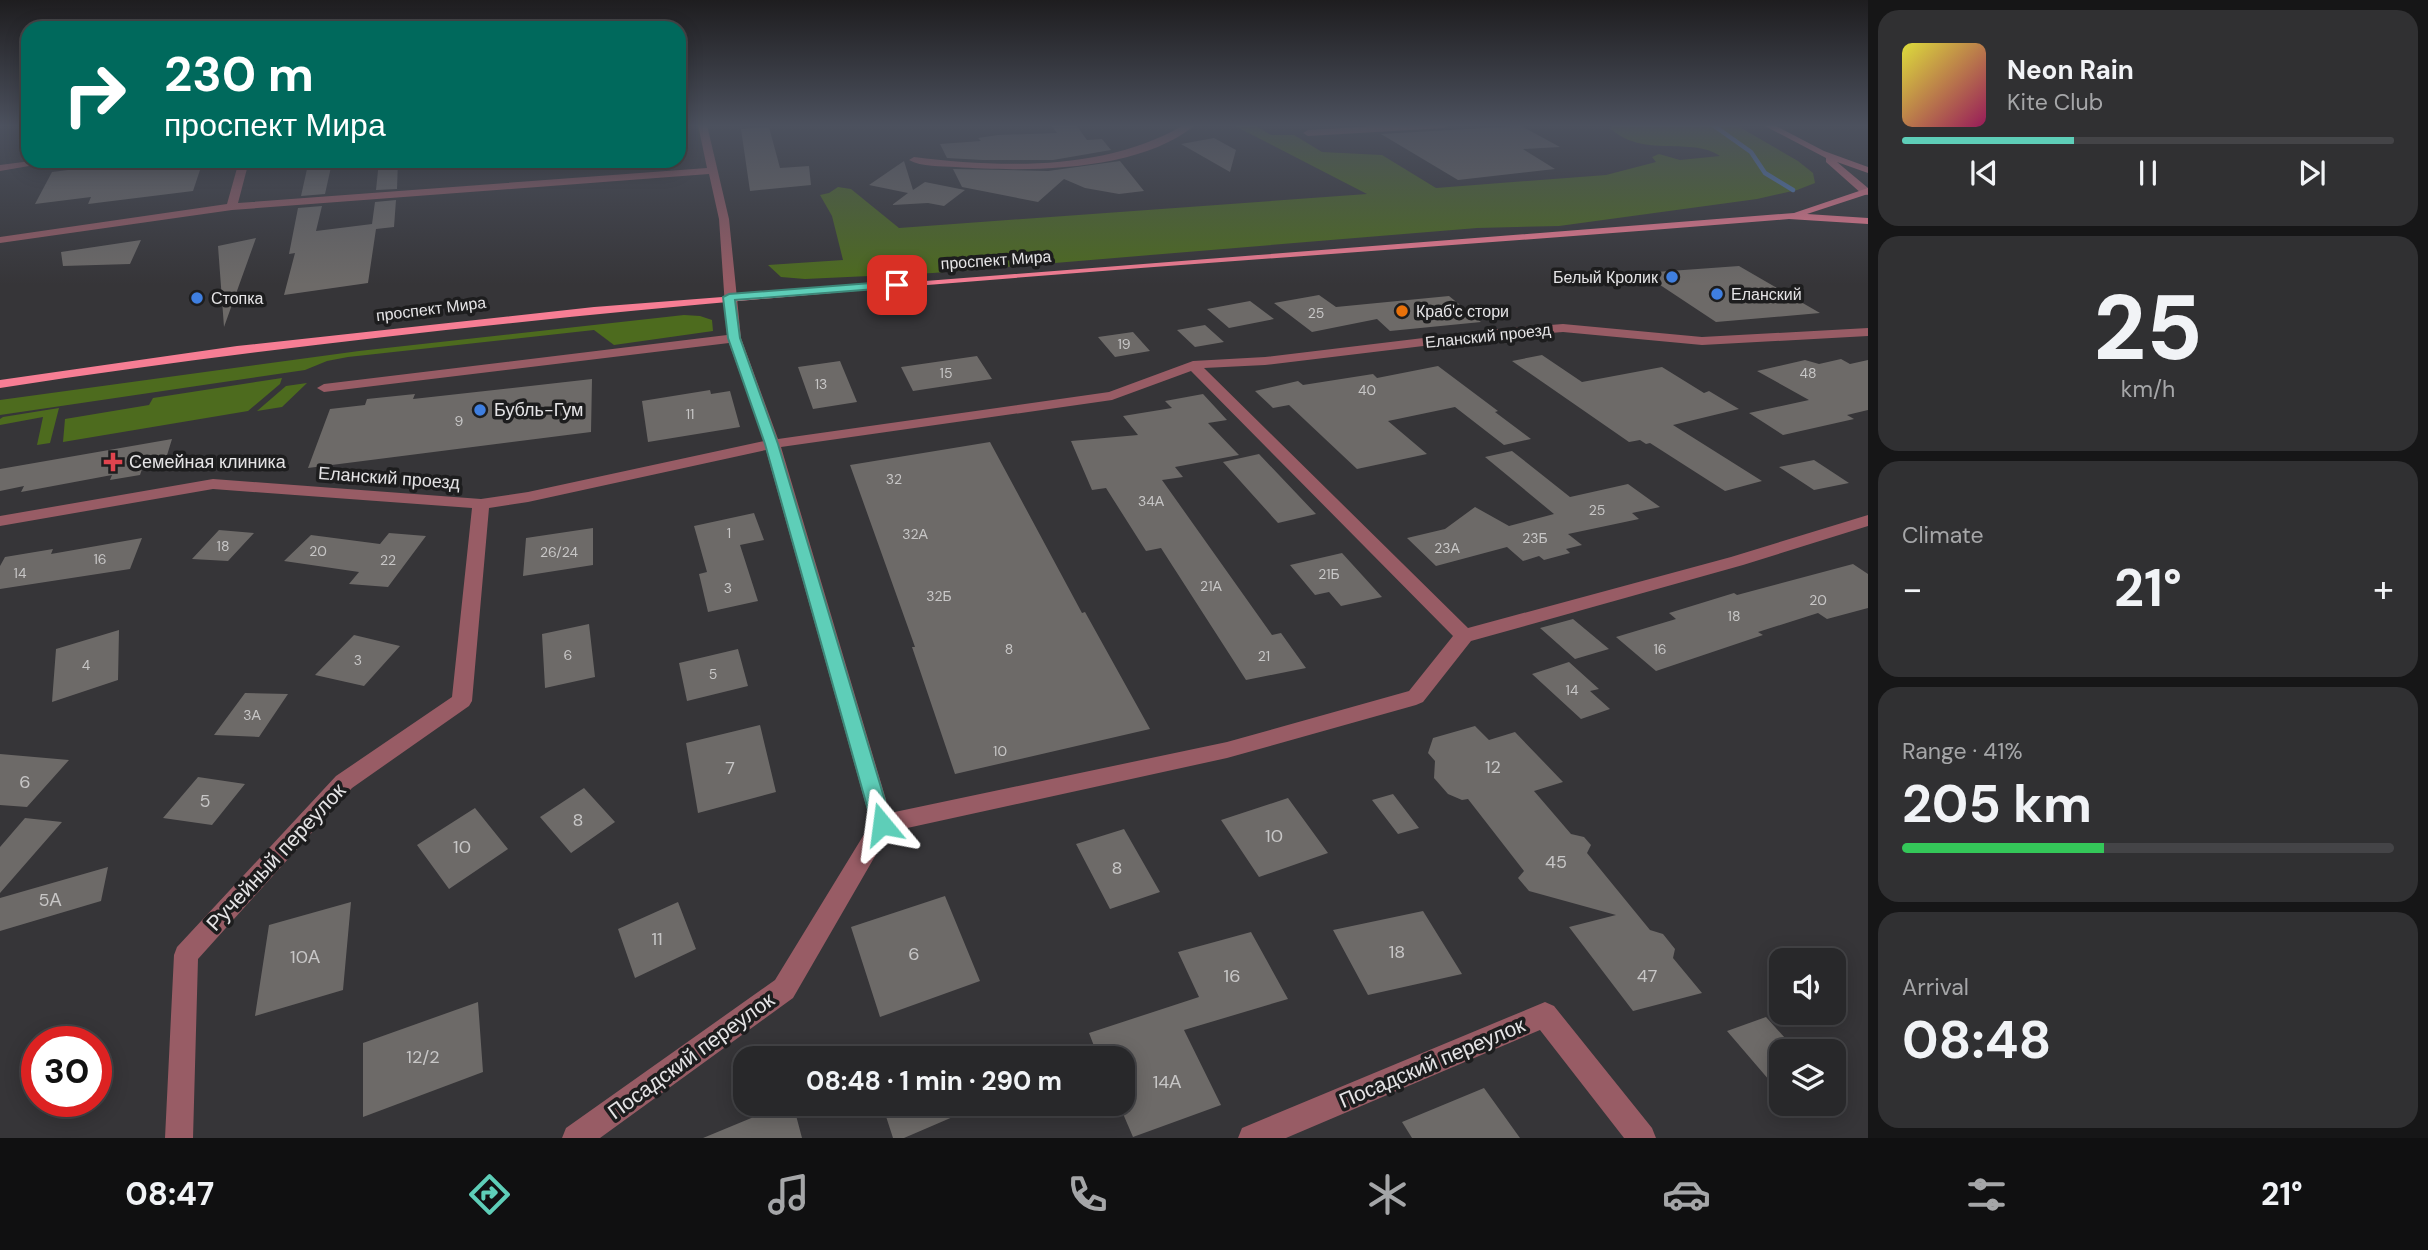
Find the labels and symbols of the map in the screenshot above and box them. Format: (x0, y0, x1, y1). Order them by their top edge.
street label: проспект Мира (940, 246, 1052, 274)
pin (867, 255, 927, 315)
place label: Белый Кролик (1553, 267, 1659, 288)
marker: Белый Кролик (1664, 269, 1680, 285)
place label: Еланский (1731, 284, 1802, 305)
marker: Еланский (1709, 286, 1725, 302)
place label: Стопка (211, 288, 264, 309)
marker: Стопка (189, 290, 205, 306)
street label: проспект Мира (375, 292, 487, 326)
place label: Краб'с стори (1416, 301, 1509, 322)
marker: Краб'с стори (1394, 303, 1410, 319)
house number: 25 (1308, 304, 1324, 322)
street label: Еланский проезд (1424, 319, 1553, 353)
house number: 19 (1117, 335, 1131, 353)
house number: 15 (940, 364, 952, 382)
house number: 48 (1799, 364, 1817, 382)
house number: 13 (815, 375, 827, 393)
house number: 40 (1358, 381, 1376, 399)
place label: Бубль-Гум (494, 398, 583, 422)
marker: Бубль-Гум (472, 402, 488, 418)
house number: 11 (686, 405, 694, 423)
house number: 9 (455, 412, 464, 430)
place label: Семейная клиника (129, 450, 287, 474)
marker: Семейная клиника (103, 452, 123, 472)
street label: Еланский проезд (317, 461, 461, 495)
house number: 32 (886, 470, 902, 488)
house number: 34А (1138, 492, 1165, 510)
house number: 25 (1589, 501, 1605, 519)
house number: 1 (727, 524, 731, 542)
house number: 32А (902, 525, 928, 543)
house number: 23Б (1522, 529, 1548, 547)
house number: 18 (217, 537, 229, 555)
house number: 23А (1434, 539, 1460, 557)
house number: 20 (309, 542, 327, 560)
house number: 26/24 (540, 543, 579, 561)
house number: 16 (93, 550, 107, 568)
house number: 22 (380, 551, 396, 569)
house number: 14 (14, 564, 27, 582)
house number: 21Б (1318, 565, 1340, 583)
house number: 21А (1200, 577, 1223, 595)
house number: 3 (724, 579, 732, 597)
house number: 32Б (926, 587, 952, 605)
house number: 20 (1809, 591, 1827, 609)
house number: 18 (1728, 607, 1740, 625)
house number: 8 (1005, 640, 1013, 658)
house number: 16 (1653, 640, 1667, 658)
house number: 6 (564, 646, 572, 664)
house number: 21 (1258, 647, 1270, 665)
house number: 3 (354, 651, 362, 669)
house number: 4 (82, 656, 91, 674)
house number: 5 (709, 665, 717, 683)
house number: 14 (1566, 681, 1579, 699)
house number: 3А (243, 706, 261, 724)
house number: 10 (993, 742, 1007, 760)
house number: 12 (1485, 755, 1501, 779)
house number: 7 (725, 756, 735, 780)
house number: 6 (19, 770, 31, 794)
street label: Ручейный переулок (200, 776, 352, 937)
position arrow (845, 787, 919, 861)
house number: 5 (200, 789, 210, 813)
house number: 8 (573, 808, 583, 832)
house number: 10 (1265, 824, 1283, 848)
house number: 10 (453, 835, 471, 859)
house number: 45 (1545, 850, 1567, 874)
house number: 8 (1112, 856, 1122, 880)
house number: 5А (39, 888, 62, 912)
house number: 11 (651, 927, 663, 951)
house number: 18 (1389, 940, 1405, 964)
house number: 6 (908, 942, 920, 966)
house number: 10А (290, 945, 320, 969)
house number: 16 (1224, 964, 1240, 988)
house number: 47 (1637, 964, 1657, 988)
street label: Посадский переулок (602, 986, 781, 1126)
street label: Посадский переулок (1335, 1011, 1530, 1115)
speed limit sign: 30 (21, 1026, 112, 1117)
house number: 12/2 (406, 1045, 440, 1069)
house number: 14А (1153, 1070, 1181, 1094)

